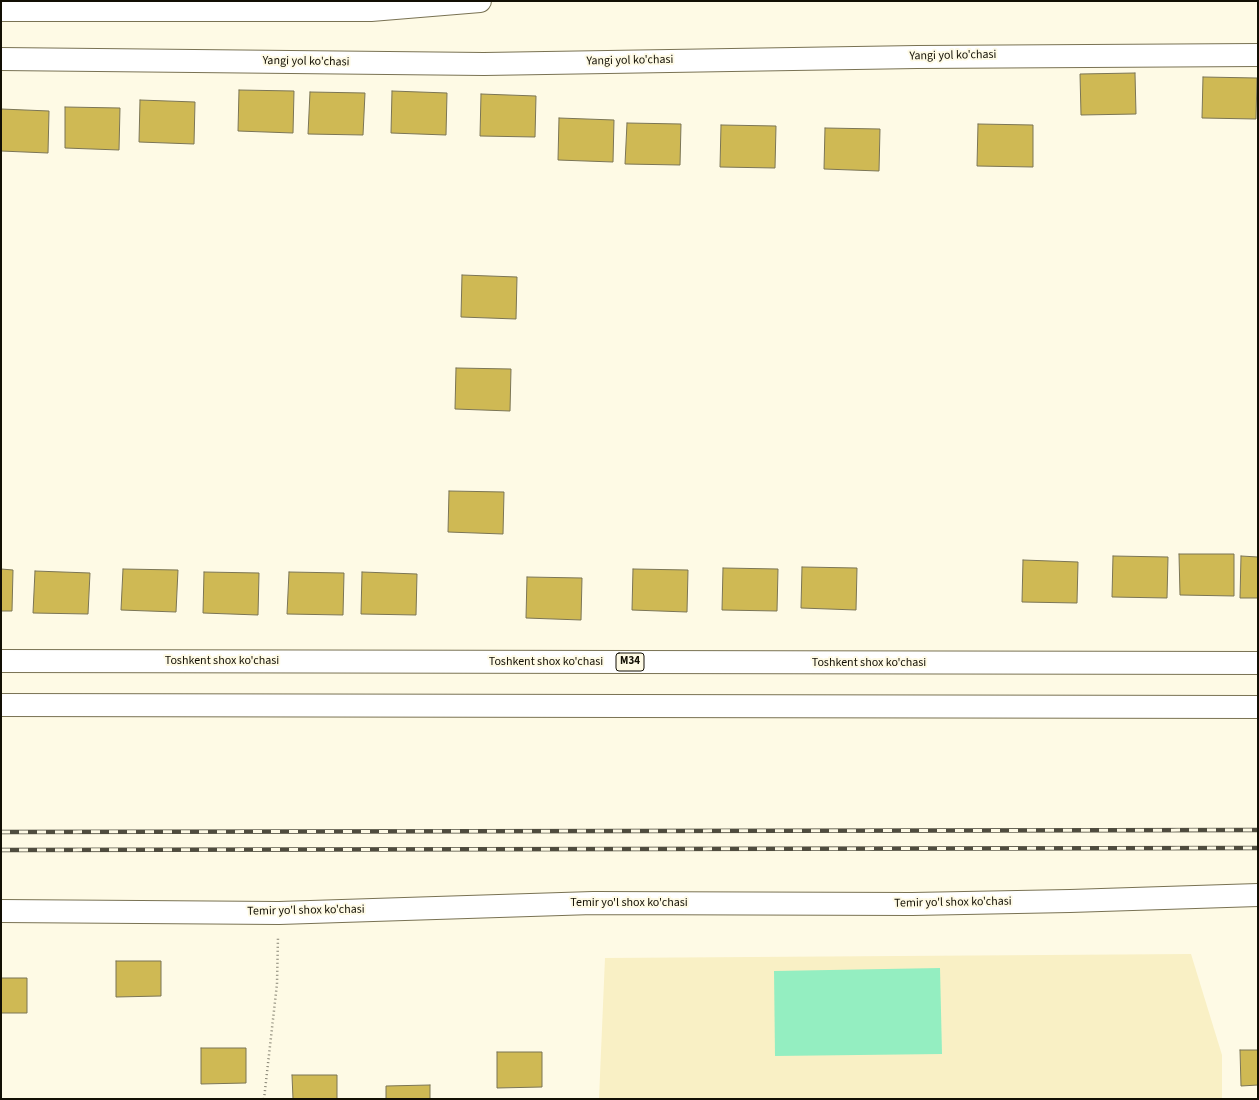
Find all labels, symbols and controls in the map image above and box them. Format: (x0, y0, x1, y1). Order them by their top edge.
street label: Yangi yol ko'chasi (909, 48, 997, 64)
street label: Yangi yol ko'chasi (586, 53, 674, 69)
street label: Yangi yol ko'chasi (262, 54, 350, 70)
road number: M34 (616, 653, 644, 671)
street label: Toshkent shox ko'chasi (165, 654, 279, 668)
street label: Toshkent shox ko'chasi (489, 655, 603, 669)
street label: Toshkent shox ko'chasi (812, 656, 926, 670)
street label: Temir yo'l shox ko'chasi (894, 895, 1012, 911)
street label: Temir yo'l shox ko'chasi (570, 896, 688, 910)
street label: Temir yo'l shox ko'chasi (247, 903, 365, 919)

